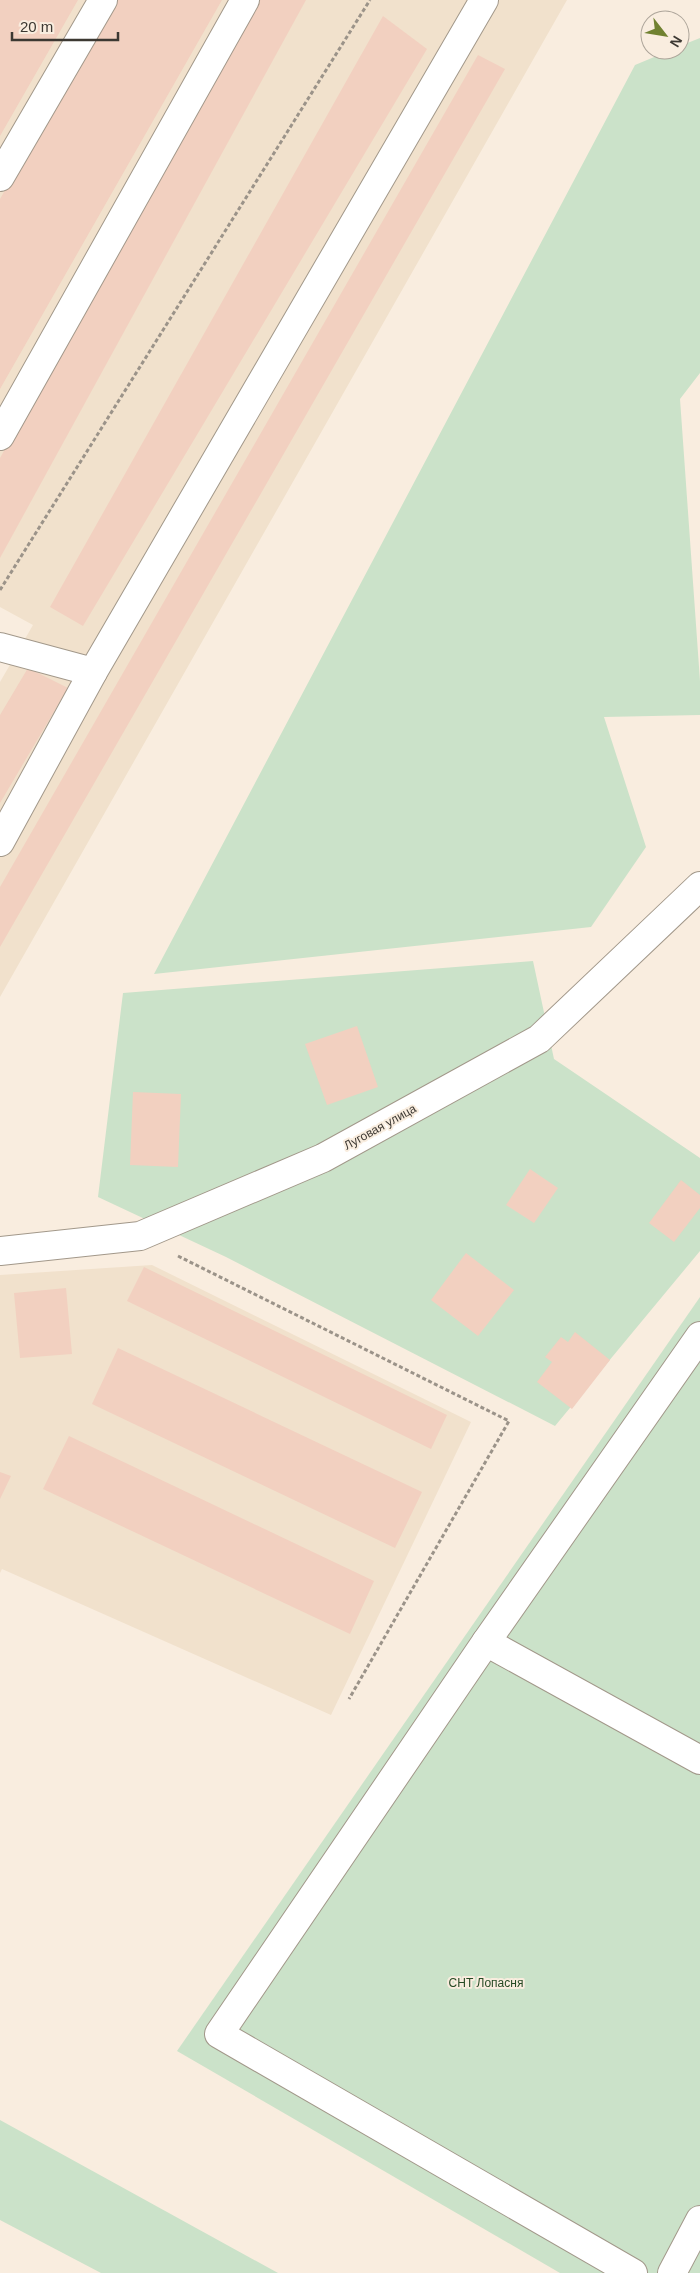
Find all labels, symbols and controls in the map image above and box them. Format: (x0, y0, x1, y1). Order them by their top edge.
scale bar (12, 10, 119, 42)
north arrow (640, 10, 690, 60)
text: 20 m (20, 18, 53, 35)
text: N (667, 33, 686, 50)
street label: Луговая улица (341, 1101, 419, 1153)
park label: СНТ Лопасня (449, 1976, 523, 1990)

